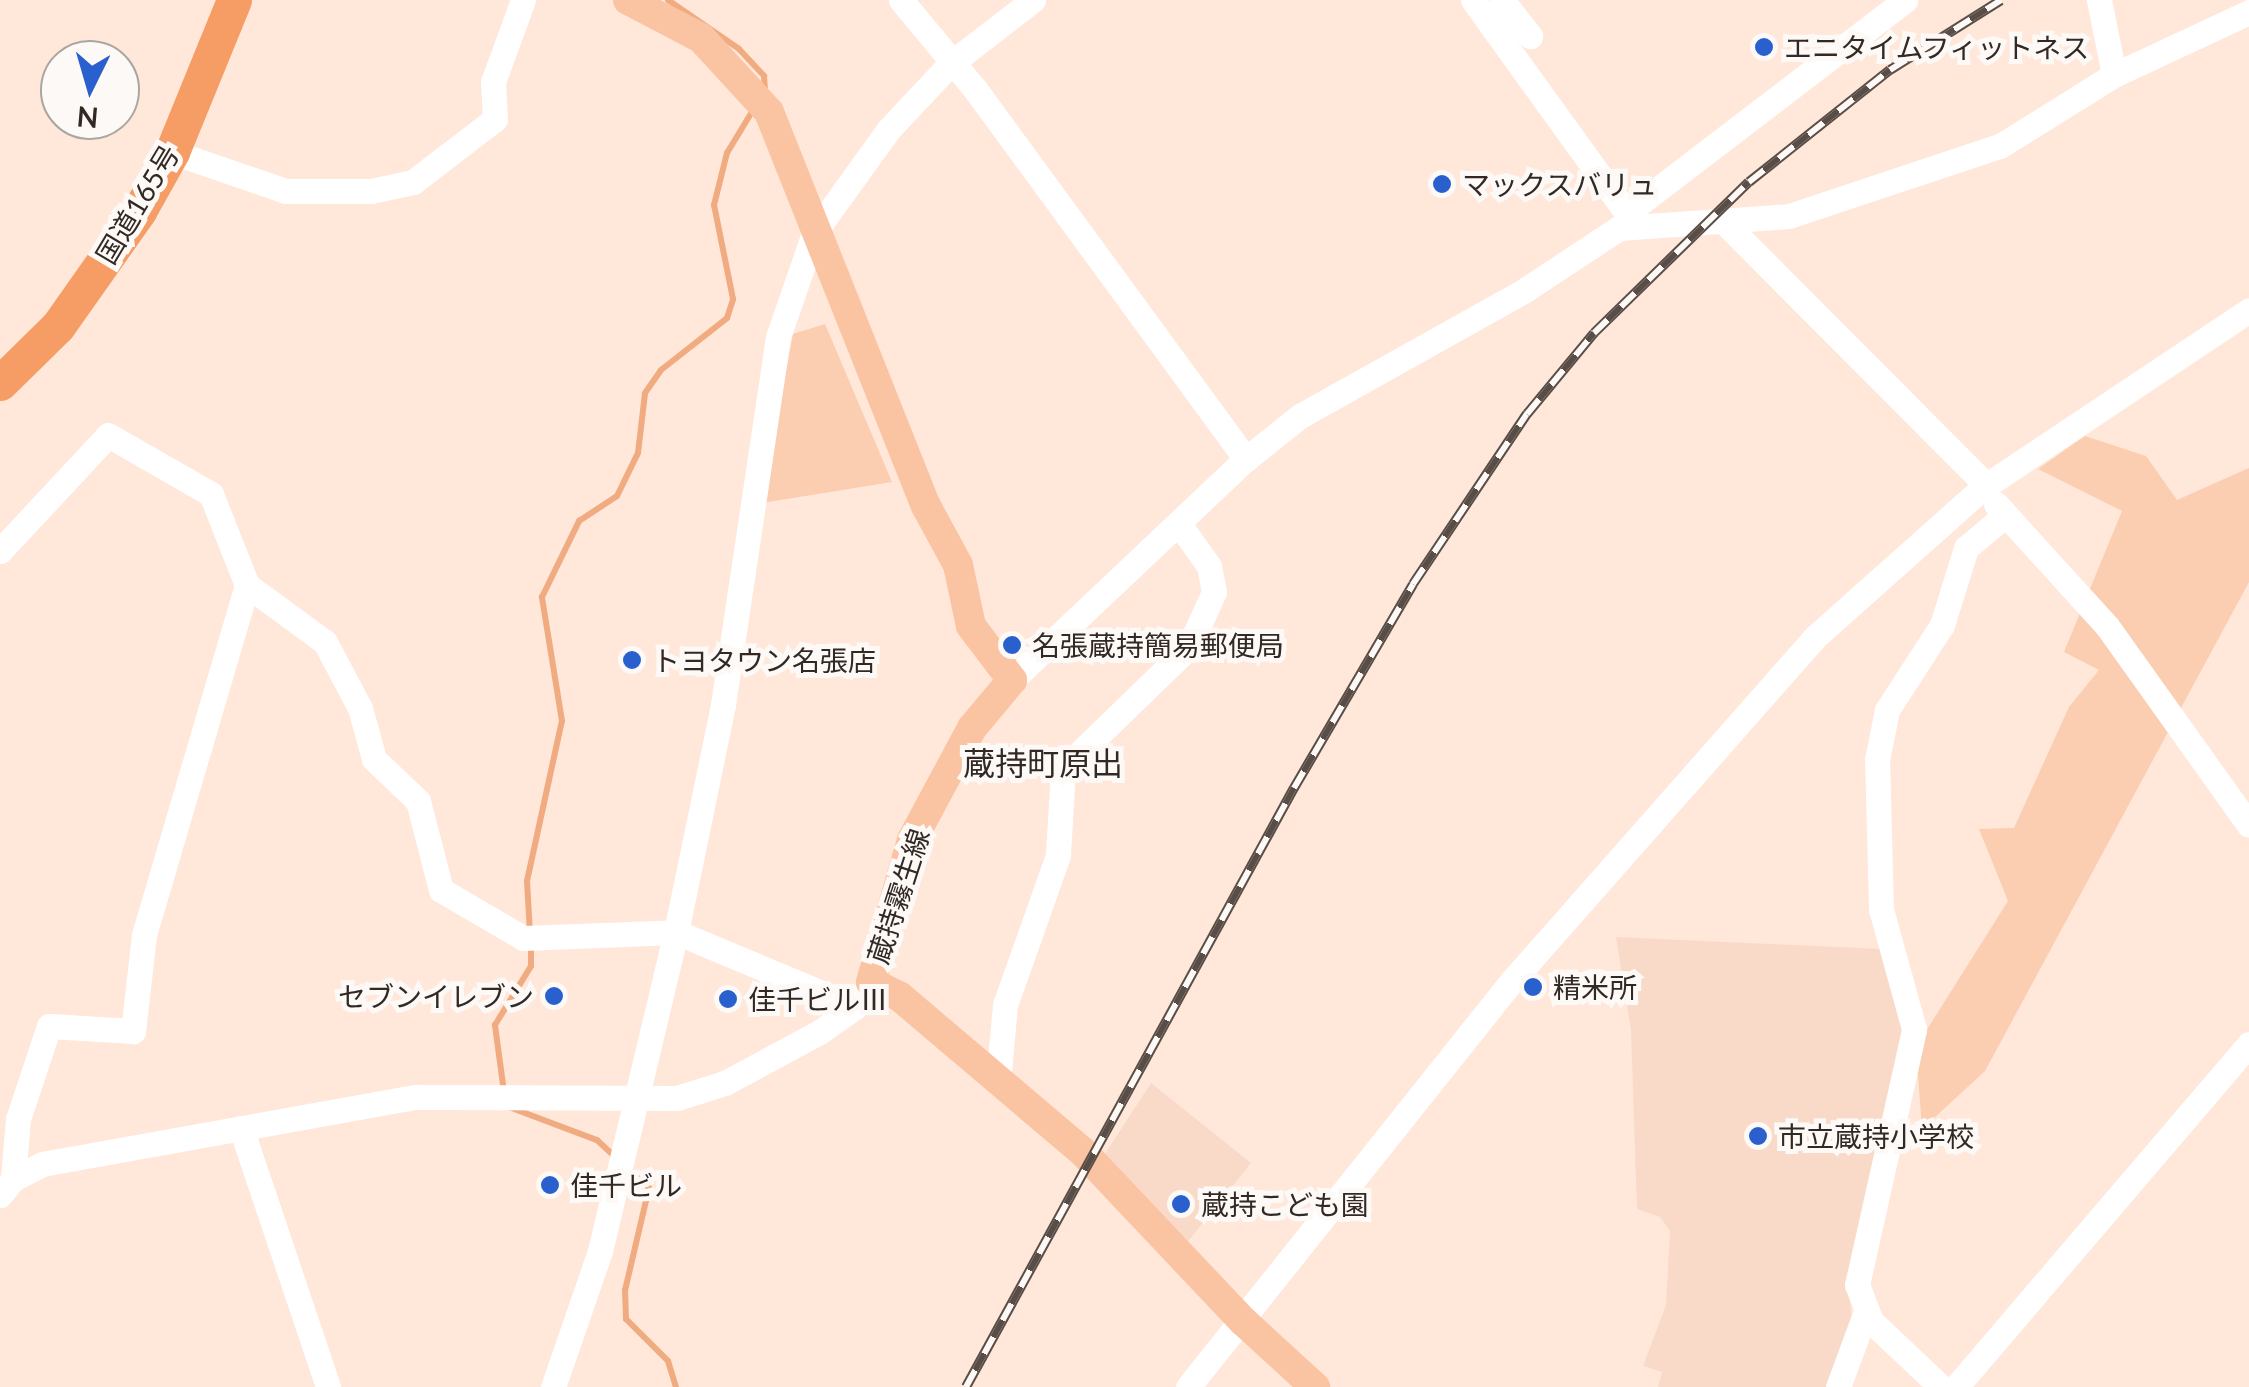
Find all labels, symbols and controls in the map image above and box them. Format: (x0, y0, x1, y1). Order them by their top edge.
place label: エニタイムフィットネス (1784, 30, 2092, 64)
marker: エニタイムフィットネス (1753, 36, 1775, 58)
north arrow (40, 40, 140, 140)
text: N (75, 100, 100, 136)
street label: 国道165号 (88, 138, 186, 270)
place label: マックスバリュ (1462, 167, 1658, 201)
marker: マックスバリュ (1431, 173, 1453, 195)
place label: 名張蔵持簡易郵便局 (1032, 628, 1284, 662)
marker: 名張蔵持簡易郵便局 (1001, 634, 1023, 656)
place label: トヨタウン名張店 (652, 643, 876, 677)
marker: トヨタウン名張店 (621, 649, 643, 671)
district label: 蔵持町原出 (963, 744, 1123, 782)
street label: 蔵持霧生線 (860, 824, 936, 968)
place label: 精米所 (1553, 970, 1637, 1004)
marker: 精米所 (1522, 976, 1544, 998)
place label: セブンイレブン (338, 979, 534, 1013)
place label: 佳千ビルⅢ (748, 982, 888, 1016)
marker: セブンイレブン (543, 985, 565, 1007)
marker: 佳千ビルⅢ (717, 988, 739, 1010)
place label: 市立蔵持小学校 (1778, 1119, 1974, 1153)
marker: 市立蔵持小学校 (1747, 1125, 1769, 1147)
place label: 佳千ビル (570, 1168, 682, 1202)
marker: 佳千ビル (539, 1174, 561, 1196)
place label: 蔵持こども園 (1201, 1187, 1369, 1221)
marker: 蔵持こども園 (1170, 1193, 1192, 1215)

